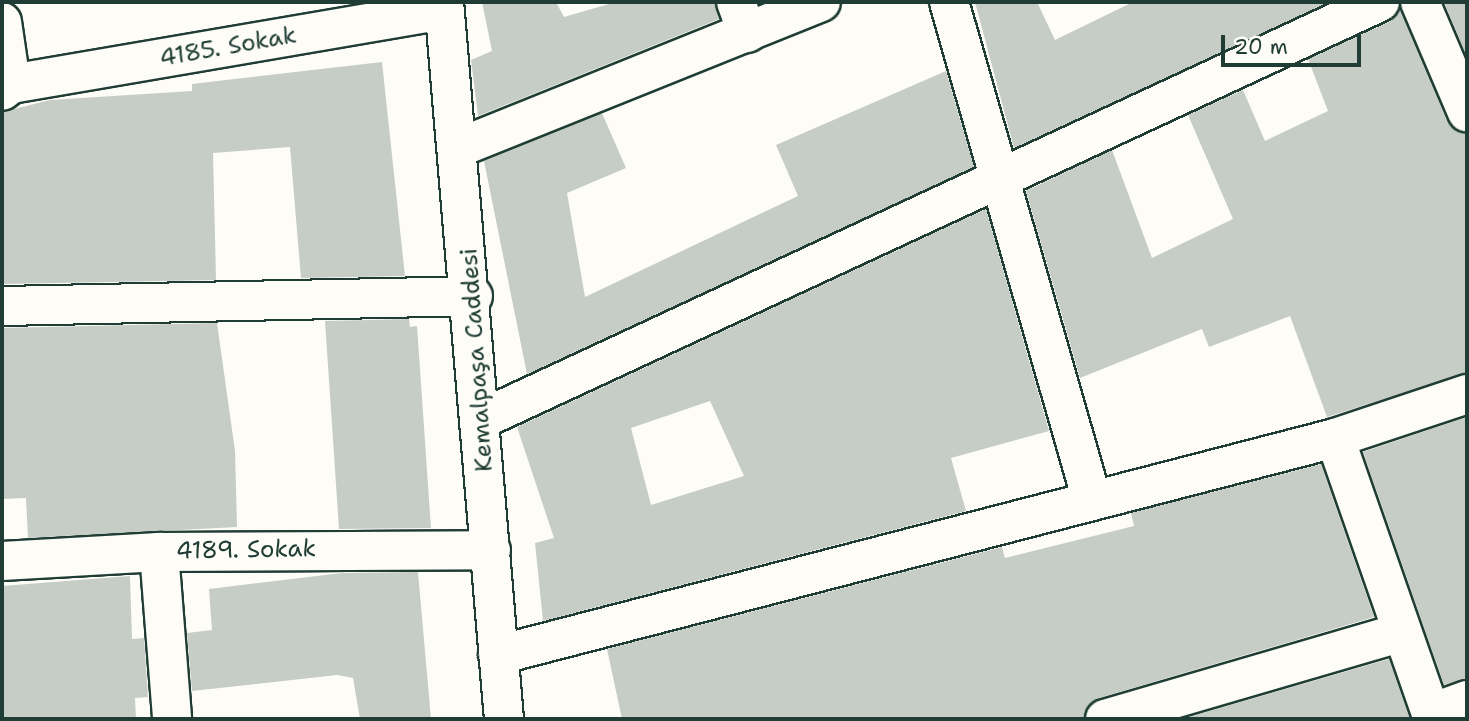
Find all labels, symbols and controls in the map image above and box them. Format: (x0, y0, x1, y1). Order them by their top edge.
street label: 4185. Sokak (157, 21, 299, 73)
scale bar (1224, 21, 1364, 65)
text: 20 m (1234, 33, 1288, 61)
street label: Kemalpaşa Caddesi (455, 247, 499, 473)
street label: 4189. Sokak (176, 534, 316, 566)

